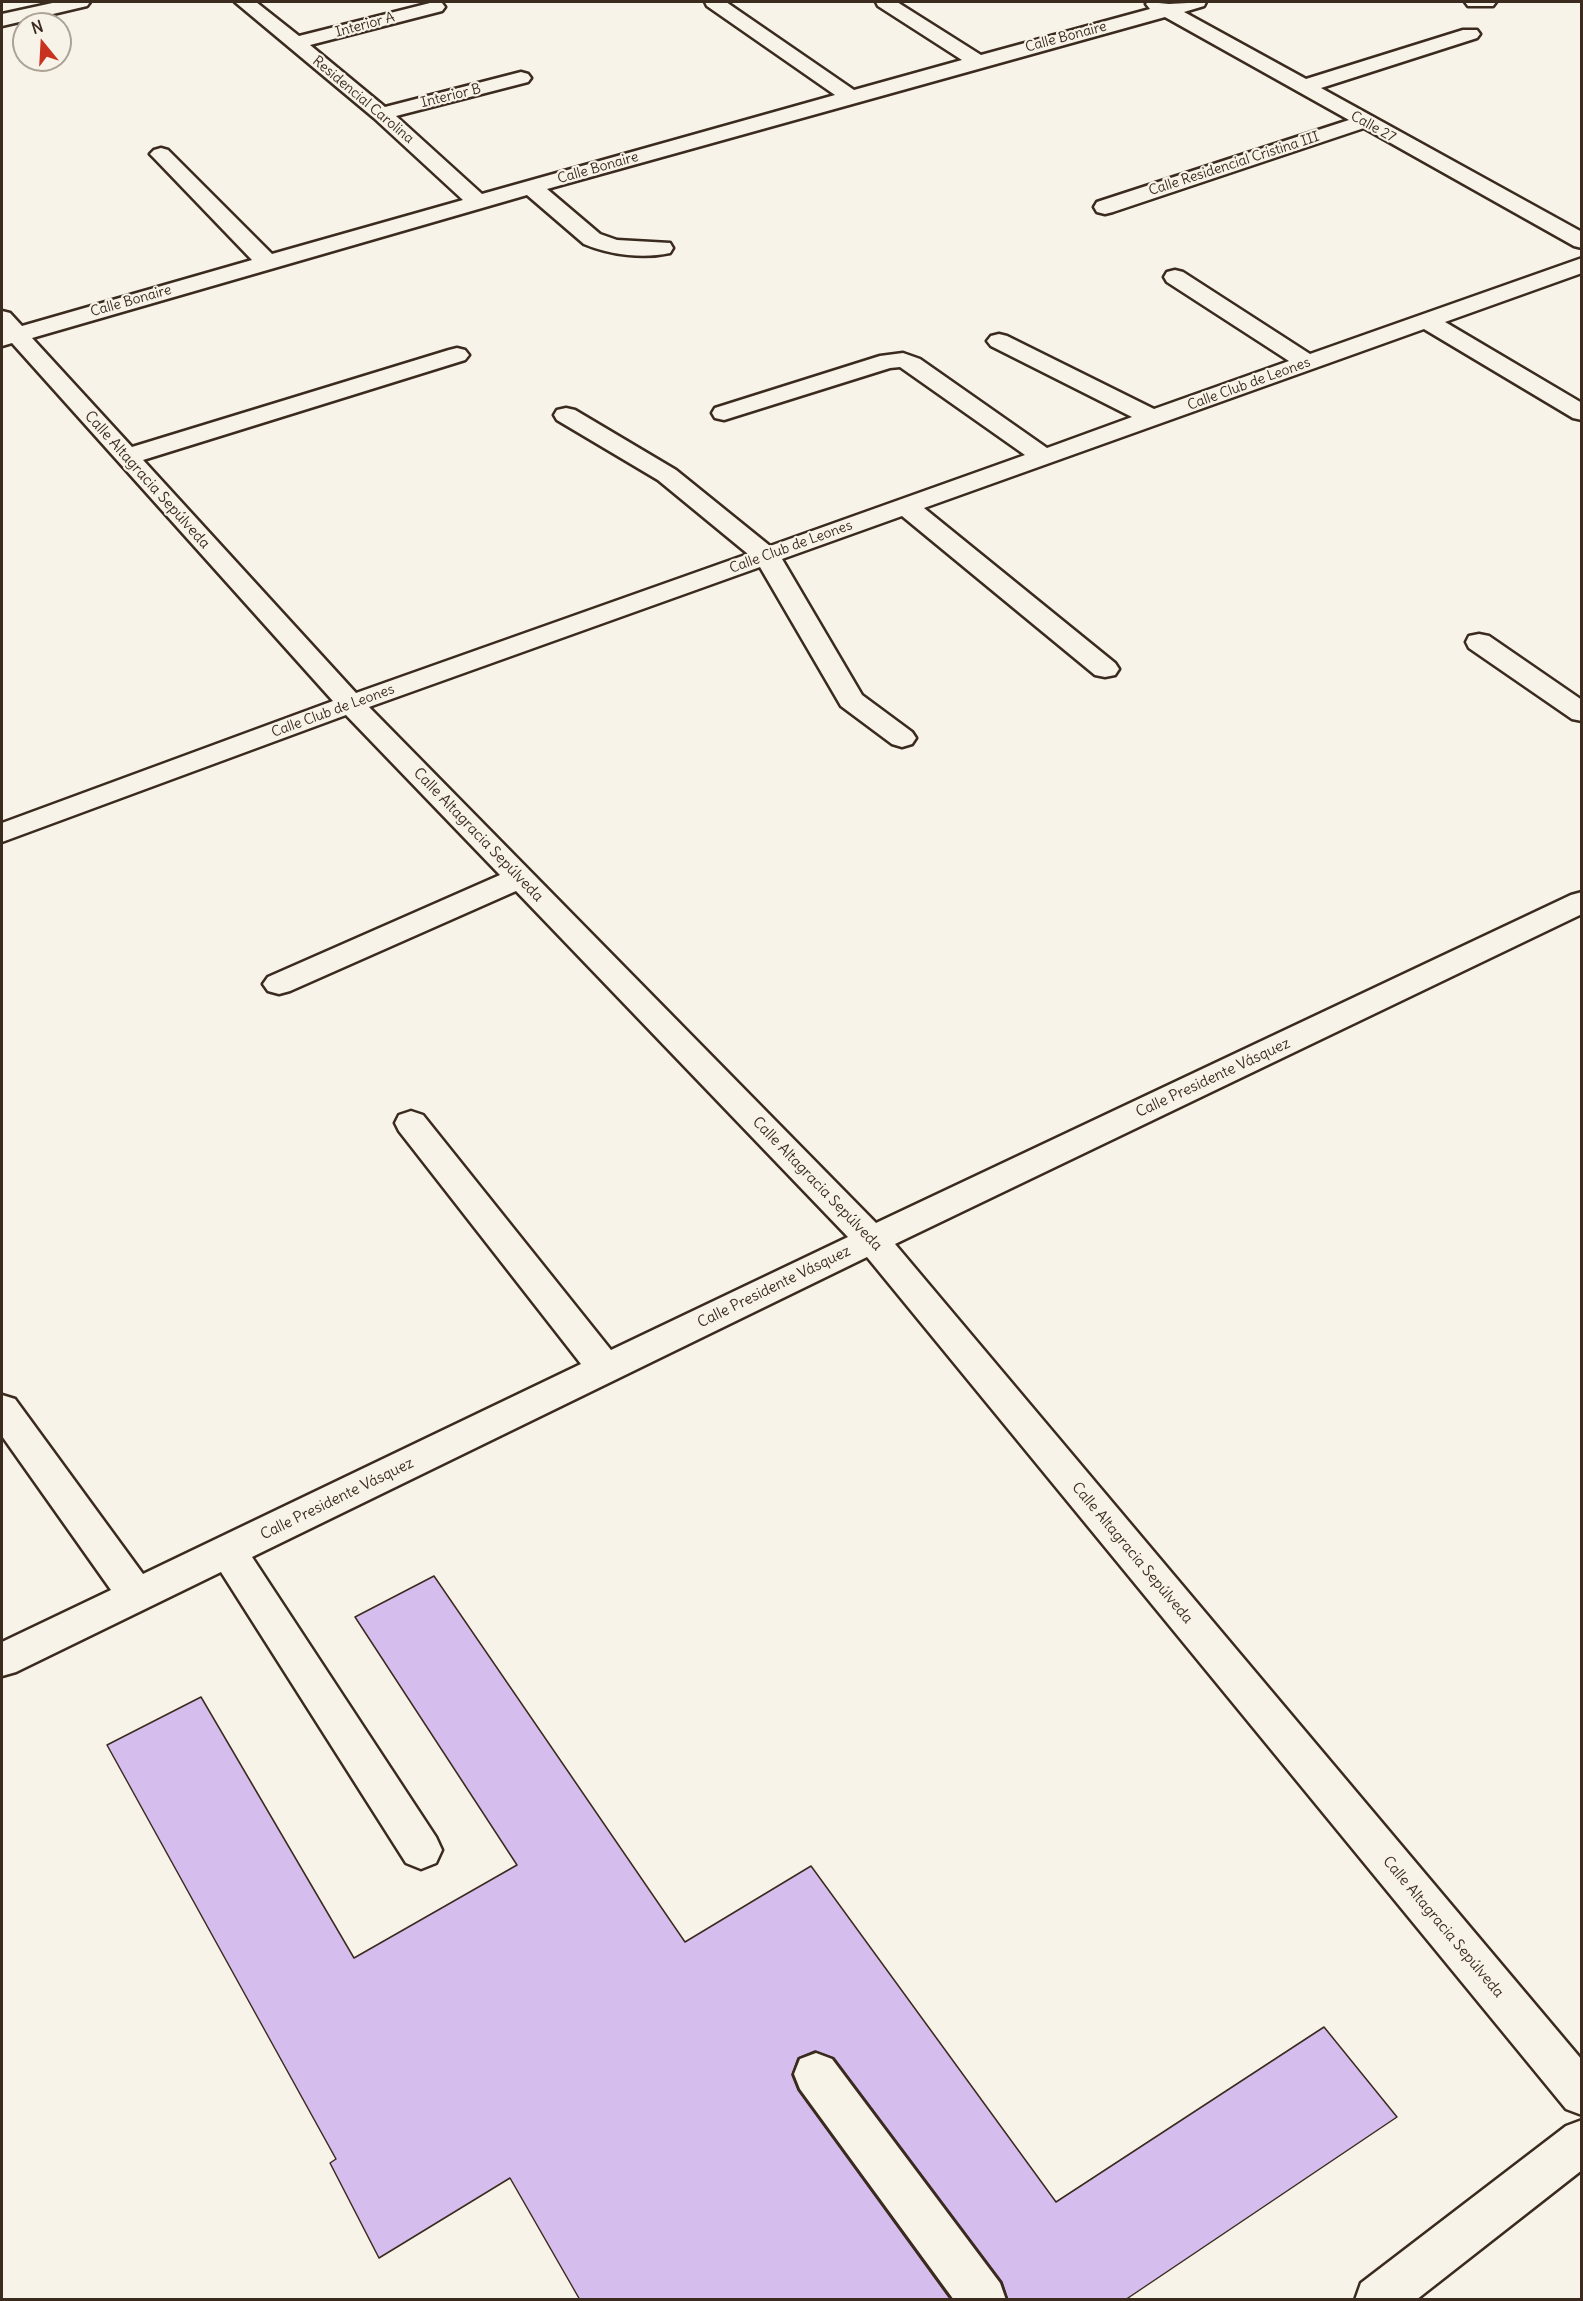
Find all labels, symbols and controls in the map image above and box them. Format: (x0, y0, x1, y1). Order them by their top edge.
street label: Interior A (333, 9, 397, 41)
north arrow (12, 12, 72, 72)
text: N (29, 16, 45, 38)
street label: Calle Bonaire (1024, 18, 1108, 56)
street label: Residencial Carolina (309, 53, 417, 147)
street label: Interior B (419, 80, 483, 112)
street label: Calle 27 (1348, 108, 1398, 146)
street label: Calle Residencial Cristina III (1147, 128, 1321, 200)
street label: Calle Bonaire (556, 148, 640, 188)
street label: Calle Bonaire (89, 281, 173, 321)
street label: Calle Club de Leones (1185, 354, 1313, 414)
street label: Calle Altagracia Sepúlveda (80, 407, 214, 553)
street label: Calle Club de Leones (727, 517, 855, 577)
street label: Calle Club de Leones (269, 681, 397, 741)
street label: Calle Altagracia Sepúlveda (409, 764, 547, 906)
street label: Calle Presidente Vásquez (1133, 1034, 1293, 1122)
street label: Calle Altagracia Sepúlveda (748, 1113, 886, 1255)
street label: Calle Presidente Vásquez (695, 1242, 853, 1332)
street label: Calle Presidente Vásquez (258, 1454, 416, 1544)
street label: Calle Altagracia Sepúlveda (1068, 1479, 1196, 1627)
street label: Calle Altagracia Sepúlveda (1379, 1853, 1507, 2001)

